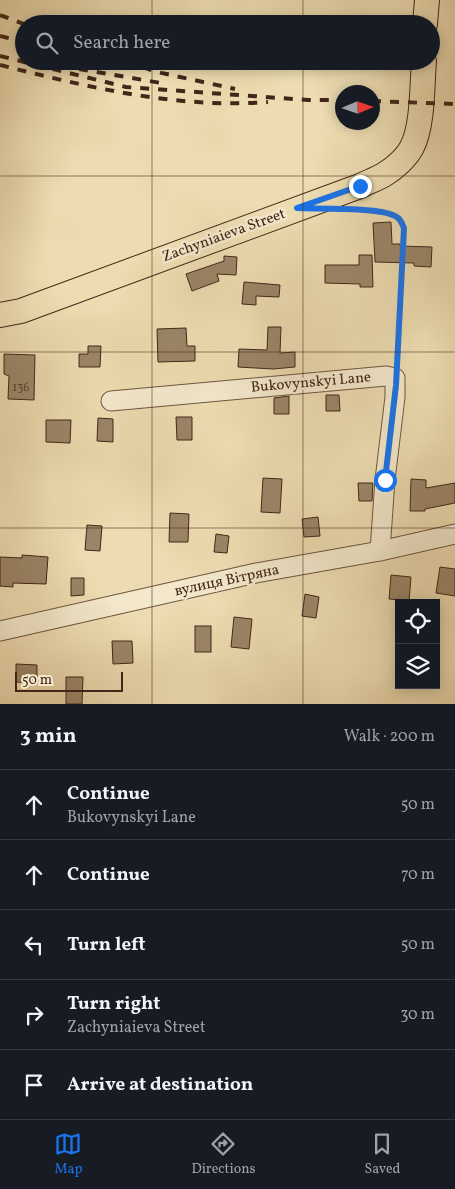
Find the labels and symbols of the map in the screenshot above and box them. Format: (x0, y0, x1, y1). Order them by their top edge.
north arrow (335, 85, 380, 130)
route end (349, 175, 372, 198)
street label: Zachyniaieva Street (159, 204, 289, 268)
street label: Bukovynskyi Lane (250, 367, 372, 399)
house number: 136 (13, 380, 29, 396)
route start (374, 469, 397, 492)
street label: вулиця Вітряна (173, 560, 281, 602)
scale bar (15, 669, 122, 692)

